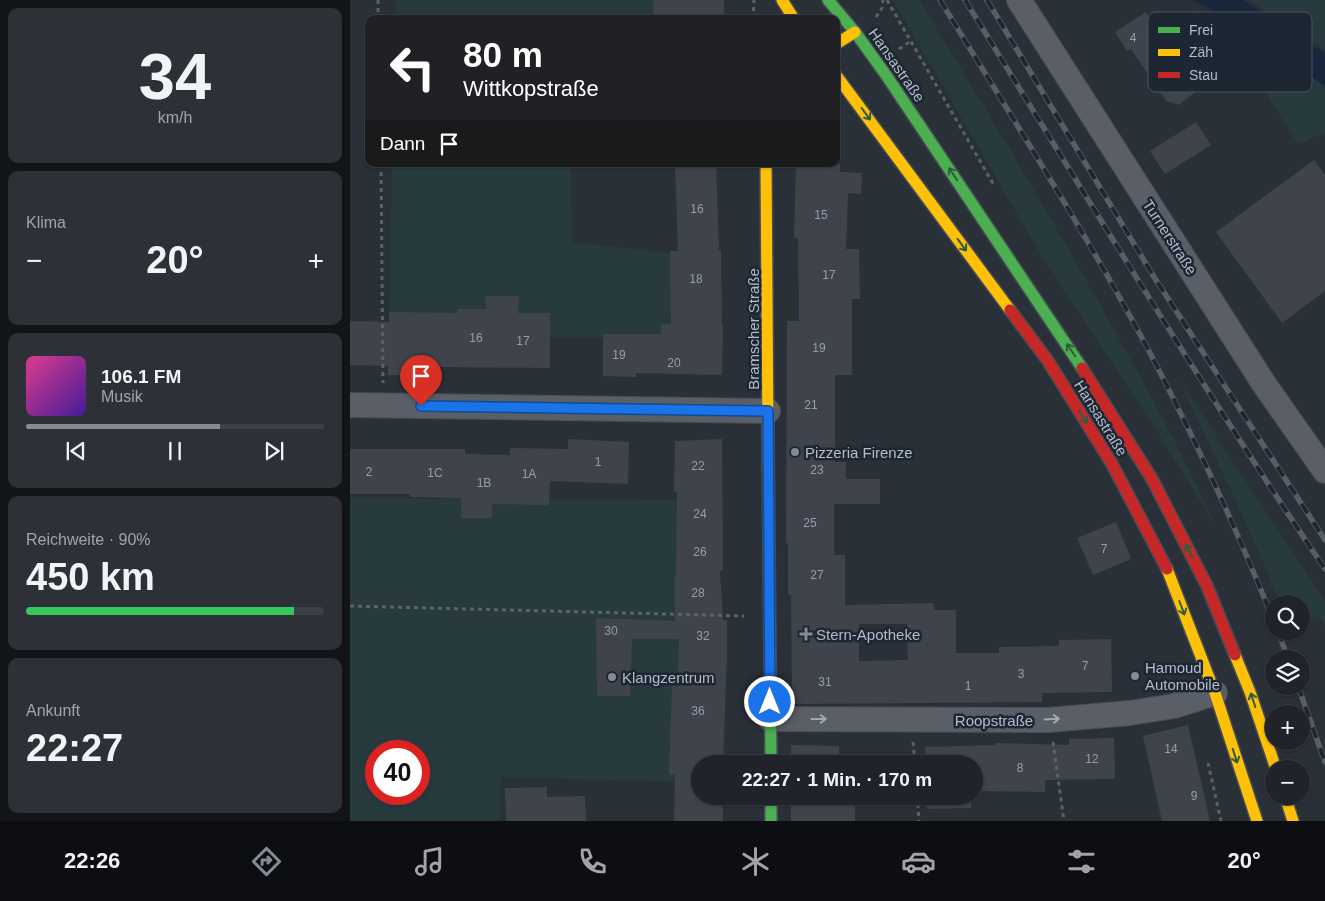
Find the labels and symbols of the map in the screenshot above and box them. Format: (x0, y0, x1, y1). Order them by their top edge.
legend (1148, 12, 1312, 92)
text: Frei (1189, 22, 1213, 38)
street label: Hansastraße (865, 25, 929, 105)
house number: 4 (1130, 31, 1137, 45)
text: Zäh (1189, 44, 1213, 60)
text: Stau (1189, 67, 1218, 83)
one-way arrow (860, 107, 871, 120)
one-way arrow (948, 168, 958, 182)
street label: Turnerstraße (1139, 196, 1201, 278)
house number: 16 (690, 202, 704, 216)
house number: 15 (814, 208, 828, 222)
one-way arrow (957, 238, 967, 252)
street label: Bramscher Straße (745, 268, 762, 390)
house number: 17 (822, 268, 836, 282)
house number: 18 (689, 272, 703, 286)
house number: 16 (469, 331, 483, 345)
house number: 17 (516, 334, 530, 348)
house number: 19 (812, 341, 826, 355)
one-way arrow (1066, 343, 1077, 357)
house number: 19 (612, 348, 626, 362)
pin (400, 355, 442, 406)
house number: 20 (667, 356, 681, 370)
street label: Hansastraße (1071, 377, 1131, 459)
house number: 21 (804, 398, 818, 412)
one-way arrow (1078, 410, 1088, 424)
place label: Pizzeria Firenze (805, 444, 913, 461)
marker: Pizzeria Firenze (789, 446, 801, 458)
house number: 1 (595, 455, 602, 469)
house number: 22 (691, 459, 705, 473)
house number: 23 (810, 463, 824, 477)
house number: 2 (366, 465, 373, 479)
house number: 1C (427, 466, 443, 480)
house number: 1A (522, 467, 536, 481)
house number: 1B (477, 476, 491, 490)
house number: 24 (693, 507, 707, 521)
house number: 25 (803, 516, 817, 530)
house number: 7 (1101, 542, 1108, 556)
one-way arrow (1184, 543, 1194, 558)
house number: 26 (693, 545, 707, 559)
house number: 27 (810, 568, 824, 582)
house number: 28 (691, 586, 705, 600)
one-way arrow (1178, 600, 1187, 615)
house number: 30 (604, 624, 618, 638)
place label: Stern-Apotheke (816, 626, 920, 643)
marker: Stern-Apotheke (800, 628, 812, 640)
house number: 32 (696, 629, 710, 643)
house number: 7 (1082, 659, 1089, 673)
place label: Hamoud Automobile (1145, 659, 1220, 693)
house number: 3 (1018, 667, 1025, 681)
place label: Klangzentrum (622, 669, 715, 686)
marker: Hamoud Automobile (1129, 670, 1141, 682)
marker: Klangzentrum (606, 671, 618, 683)
position arrow (743, 675, 795, 727)
house number: 31 (818, 675, 832, 689)
house number: 1 (965, 679, 972, 693)
one-way arrow (1248, 693, 1257, 708)
house number: 36 (691, 704, 705, 718)
street label: Roopstraße (955, 712, 1033, 729)
one-way arrow (810, 714, 827, 724)
one-way arrow (1043, 715, 1059, 724)
speed limit sign: 40 (365, 740, 430, 805)
house number: 14 (1164, 742, 1178, 756)
one-way arrow (1231, 748, 1241, 764)
house number: 12 (1085, 752, 1099, 766)
house number: 8 (1017, 761, 1024, 775)
house number: 9 (1191, 789, 1198, 803)

